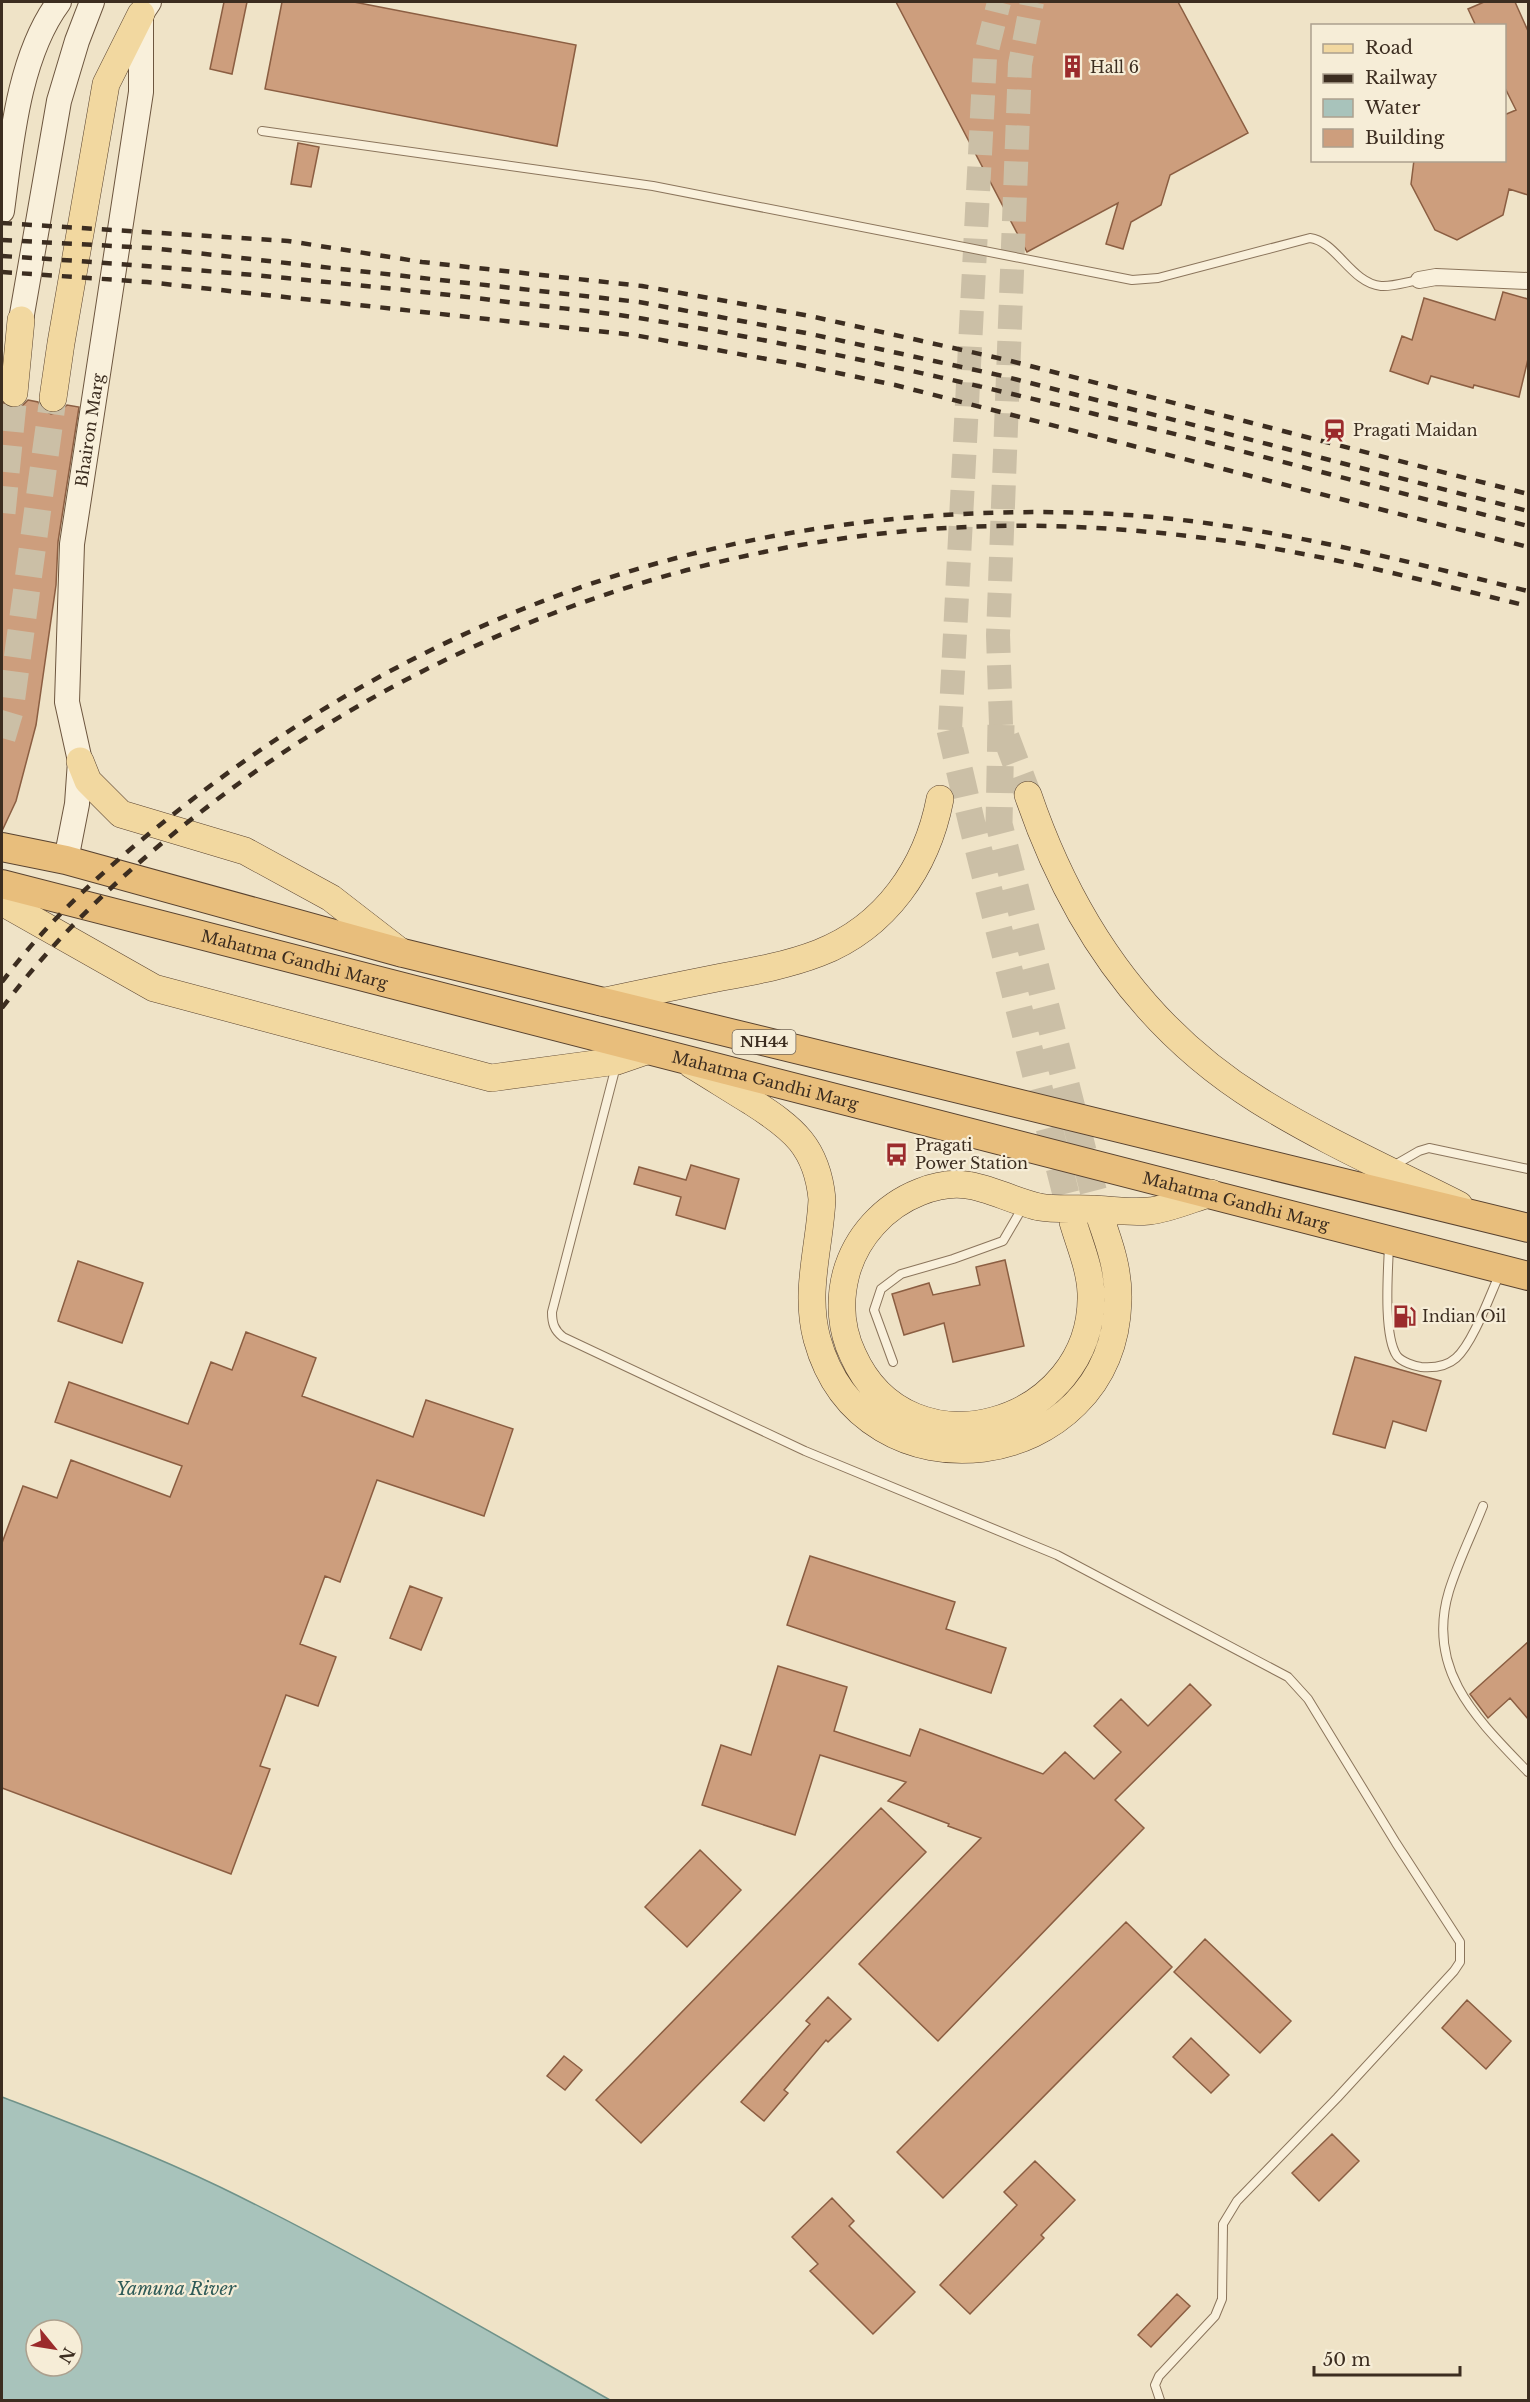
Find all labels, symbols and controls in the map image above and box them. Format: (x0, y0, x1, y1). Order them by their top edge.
legend (1311, 24, 1506, 162)
text: Road (1365, 37, 1413, 59)
building icon: Hall 6 (1059, 54, 1085, 80)
place label: Hall 6 (1090, 57, 1139, 77)
text: Railway (1365, 67, 1438, 89)
text: Water (1364, 97, 1421, 119)
text: Building (1365, 127, 1444, 149)
street label: Bhairon Marg (71, 371, 108, 488)
station icon: Pragati Maidan (1322, 417, 1348, 443)
place label: Pragati Maidan (1353, 420, 1477, 440)
street label: Mahatma Gandhi Marg (199, 926, 390, 993)
road number: NH44 (732, 1030, 795, 1054)
street label: Mahatma Gandhi Marg (670, 1046, 861, 1114)
place label: Pragati Power Station (915, 1135, 1028, 1173)
bus stop icon: Pragati Power Station (884, 1141, 910, 1167)
street label: Mahatma Gandhi Marg (1140, 1167, 1332, 1235)
fuel station icon: Indian Oil (1391, 1303, 1417, 1329)
place label: Indian Oil (1422, 1306, 1506, 1326)
water label: Yamuna River (116, 2278, 237, 2300)
north arrow (24, 2318, 84, 2378)
scale bar (1314, 2339, 1460, 2377)
text: N (55, 2344, 79, 2367)
text: 50 m (1323, 2349, 1371, 2371)

